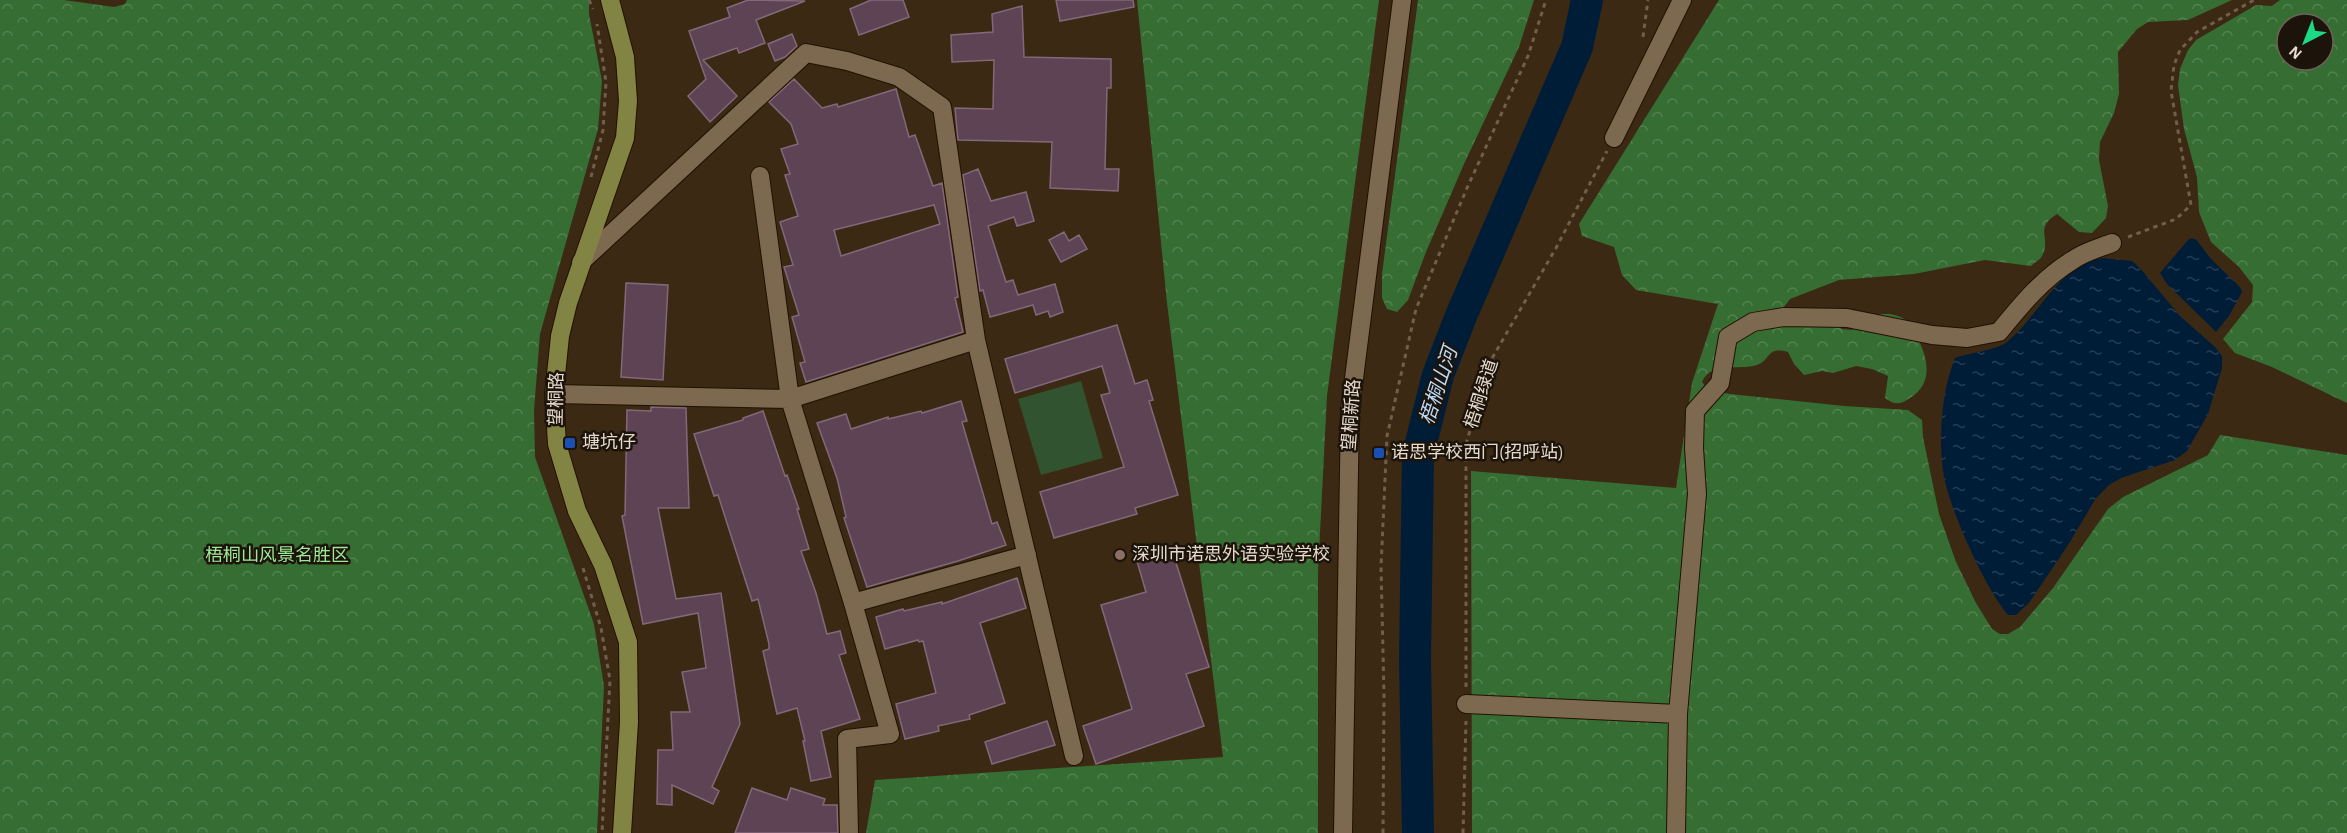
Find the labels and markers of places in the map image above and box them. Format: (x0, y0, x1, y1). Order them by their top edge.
place label: 塘坑仔 (582, 432, 636, 452)
marker: 塘坑仔 (563, 436, 577, 450)
place label: 诺思学校西门(招呼站) (1391, 442, 1564, 462)
marker: 诺思学校西门(招呼站) (1372, 446, 1386, 460)
place label: 深圳市诺思外语实验学校 (1132, 544, 1330, 564)
marker: 深圳市诺思外语实验学校 (1113, 548, 1127, 562)

